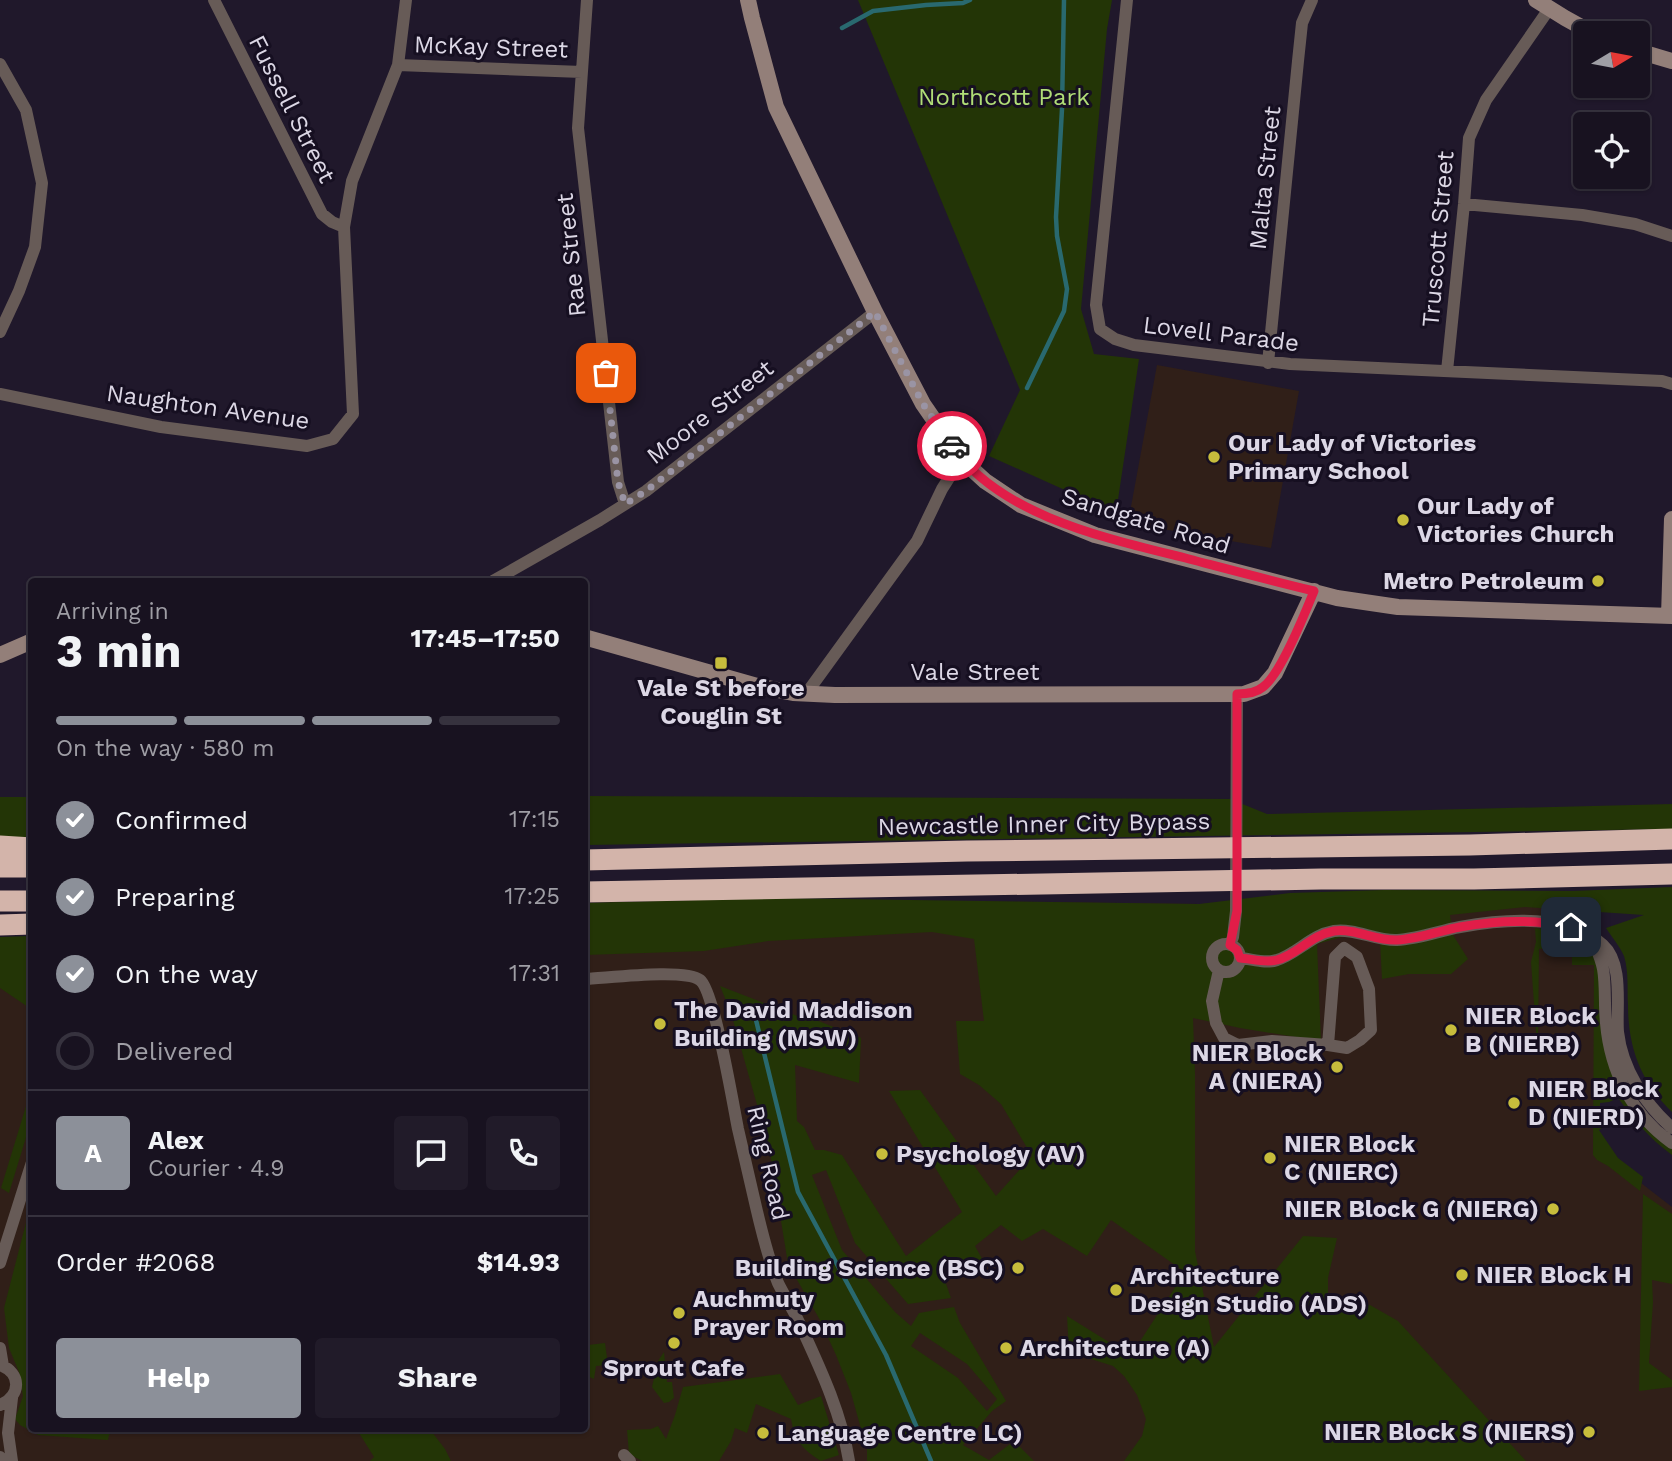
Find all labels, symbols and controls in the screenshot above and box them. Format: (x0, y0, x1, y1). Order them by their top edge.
north arrow (1573, 21, 1650, 98)
map controls (1573, 21, 1650, 189)
street label: McKay Street (413, 30, 569, 64)
street label: Fussell Street (243, 31, 341, 187)
park label: Northcott Park (918, 83, 1090, 111)
street label: Malta Street (1244, 105, 1286, 251)
button: locate (1573, 112, 1650, 189)
street label: Truscott Street (1416, 150, 1460, 328)
street label: Rae Street (551, 192, 591, 318)
street label: Lovell Parade (1141, 311, 1301, 357)
pin (576, 343, 636, 403)
icon: bag (587, 354, 625, 392)
street label: Moore Street (641, 354, 779, 470)
street label: Naughton Avenue (105, 379, 311, 435)
courier (917, 411, 987, 481)
icon: car (933, 427, 971, 465)
place label: Our Lady of Victories Primary School (1228, 429, 1477, 485)
marker: Our Lady of Victories Primary School (1206, 449, 1222, 465)
street label: Sandgate Road (1058, 482, 1234, 560)
place label: Our Lady of Victories Church (1417, 492, 1614, 548)
marker: Our Lady of Victories Church (1395, 512, 1411, 528)
place label: Metro Petroleum (1383, 567, 1584, 595)
marker: Metro Petroleum (1590, 573, 1606, 589)
text: Arriving in (56, 598, 169, 625)
text: 17:45–17:50 (410, 623, 560, 653)
text: 3 min (56, 624, 182, 678)
marker: Vale St before Couglin St (713, 655, 729, 671)
street label: Vale Street (910, 658, 1040, 686)
place label: Vale St before Couglin St (637, 674, 805, 730)
text: On the way · 580 m (56, 735, 274, 762)
icon: check (56, 801, 94, 839)
text: Confirmed (115, 805, 248, 835)
text: 17:15 (509, 806, 560, 833)
street label: Newcastle Inner City Bypass (877, 807, 1211, 841)
icon: check (56, 878, 94, 916)
text: Preparing (115, 882, 235, 912)
text: 17:25 (505, 883, 560, 910)
pin (1541, 897, 1601, 957)
icon: home (1552, 908, 1590, 946)
icon: check (56, 955, 94, 993)
text: On the way (115, 959, 258, 989)
text: 17:31 (509, 960, 560, 987)
place label: The David Maddison Building (MSW) (674, 996, 913, 1052)
place label: NIER Block B (NIERB) (1465, 1002, 1596, 1058)
marker: The David Maddison Building (MSW) (652, 1016, 668, 1032)
marker: NIER Block B (NIERB) (1443, 1022, 1459, 1038)
text: Delivered (115, 1036, 234, 1066)
place label: NIER Block A (NIERA) (1192, 1039, 1323, 1095)
marker: NIER Block A (NIERA) (1329, 1059, 1345, 1075)
place label: NIER Block D (NIERD) (1528, 1075, 1659, 1131)
marker: NIER Block D (NIERD) (1506, 1095, 1522, 1111)
street label: Ring Road (741, 1103, 795, 1223)
button: chat (394, 1116, 468, 1190)
button: phone (486, 1116, 560, 1190)
text: Alex (148, 1125, 204, 1155)
place label: NIER Block C (NIERC) (1284, 1130, 1415, 1186)
text: A (84, 1138, 102, 1168)
place label: Psychology (AV) (896, 1140, 1085, 1168)
marker: Psychology (AV) (874, 1146, 890, 1162)
marker: NIER Block C (NIERC) (1262, 1150, 1278, 1166)
text: Courier · 4.9 (148, 1155, 284, 1182)
place label: NIER Block G (NIERG) (1284, 1195, 1539, 1223)
marker: NIER Block G (NIERG) (1545, 1201, 1561, 1217)
text: Order #2068 (56, 1247, 215, 1277)
text: $14.93 (477, 1247, 560, 1277)
place label: Building Science (BSC) (735, 1254, 1004, 1282)
marker: Building Science (BSC) (1010, 1260, 1026, 1276)
place label: NIER Block H (1476, 1261, 1631, 1289)
place label: Architecture Design Studio (ADS) (1130, 1262, 1367, 1318)
marker: NIER Block H (1454, 1267, 1470, 1283)
marker: Architecture Design Studio (ADS) (1108, 1282, 1124, 1298)
place label: Auchmuty Prayer Room (693, 1285, 844, 1341)
marker: Auchmuty Prayer Room (671, 1305, 687, 1321)
place label: Architecture (A) (1020, 1334, 1210, 1362)
marker: Sprout Cafe (666, 1335, 682, 1351)
button: Help (56, 1338, 301, 1418)
button: Share (315, 1338, 560, 1418)
marker: Architecture (A) (998, 1340, 1014, 1356)
place label: Sprout Cafe (603, 1354, 745, 1382)
place label: NIER Block S (NIERS) (1324, 1418, 1575, 1446)
place label: Language Centre LC) (777, 1419, 1023, 1447)
marker: NIER Block S (NIERS) (1581, 1424, 1597, 1440)
marker: Language Centre LC) (755, 1425, 771, 1441)

